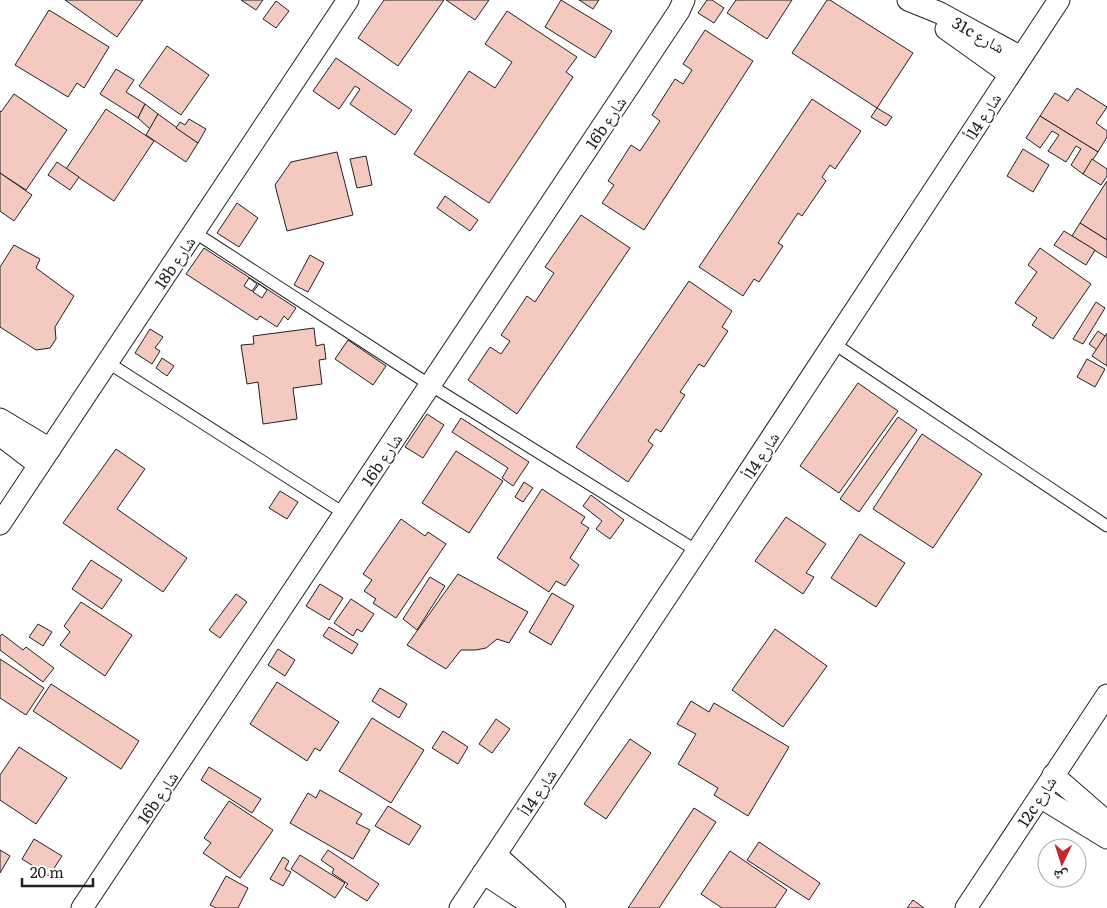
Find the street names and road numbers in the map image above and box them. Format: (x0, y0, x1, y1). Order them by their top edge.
street label: 31c شارع (948, 10, 1010, 58)
street label: شارع 14أ (958, 88, 1006, 145)
street label: 16b شارع (579, 91, 631, 153)
street label: 18b شارع (148, 231, 200, 293)
street label: شارع 14أ (736, 427, 784, 484)
street label: 16b شارع (355, 428, 407, 490)
street label: شارع 14أ (512, 764, 562, 821)
street label: 16b شارع (131, 766, 183, 828)
street label: 12c شارع (1011, 771, 1061, 831)

